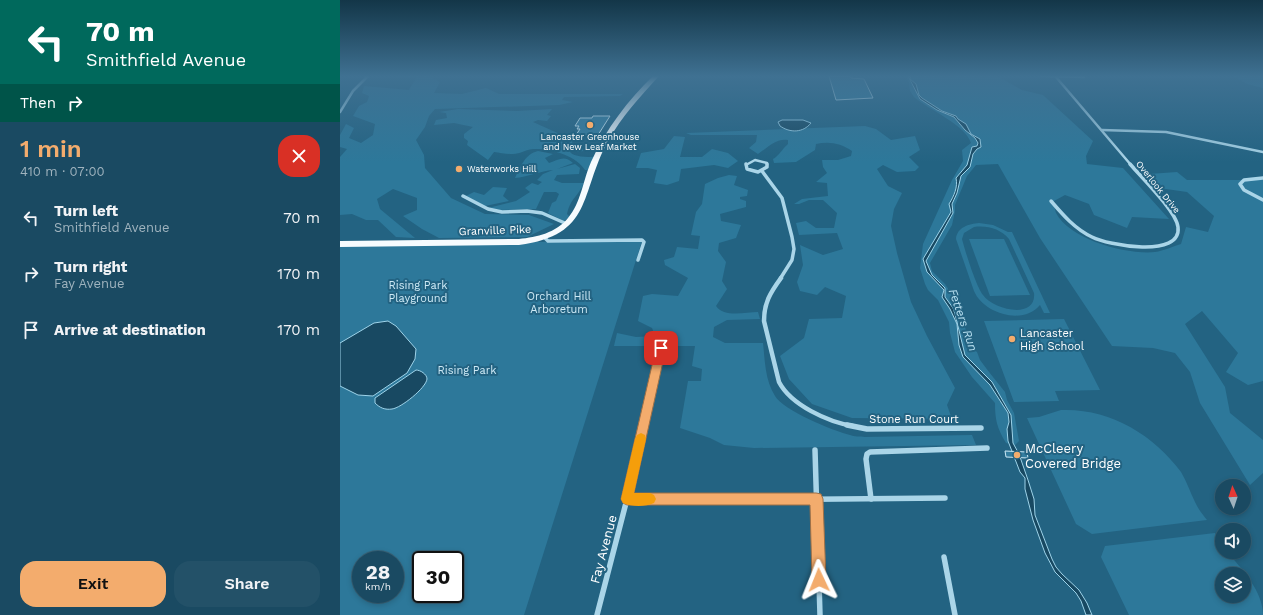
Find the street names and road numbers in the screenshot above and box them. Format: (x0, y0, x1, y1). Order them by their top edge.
street label: Overlook Drive (1134, 159, 1182, 215)
street label: Granville Pike (458, 223, 532, 238)
street label: Stone Run Court (869, 413, 959, 426)
street label: Fay Avenue (587, 513, 620, 585)

